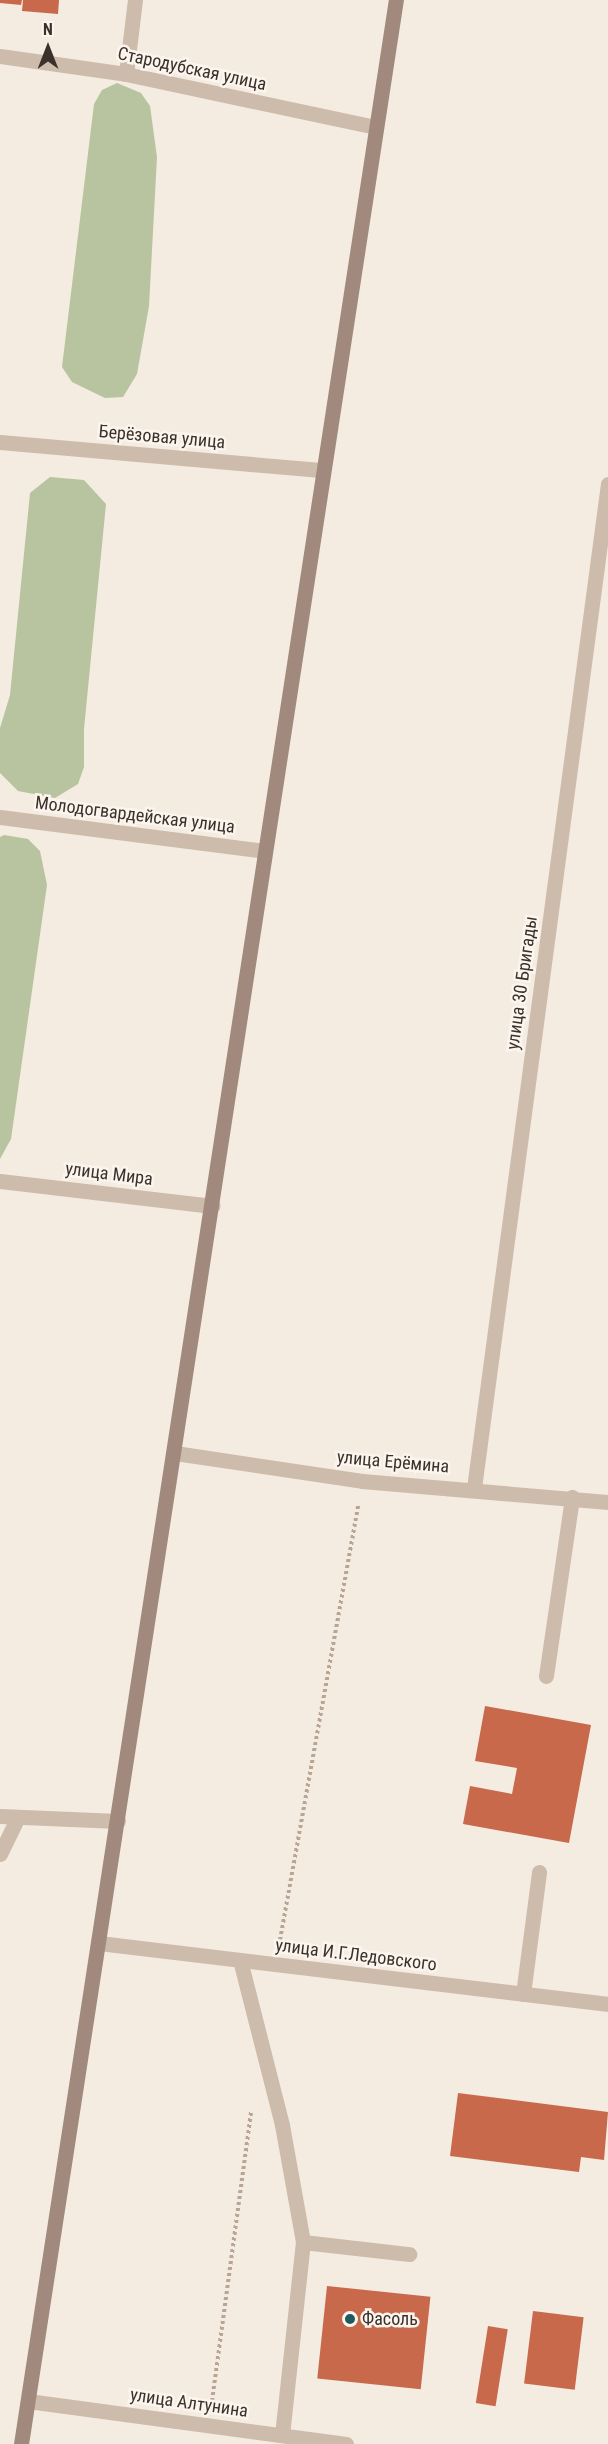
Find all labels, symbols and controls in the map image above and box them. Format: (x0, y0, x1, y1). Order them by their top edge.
north arrow (18, 18, 78, 78)
text: N (43, 20, 53, 39)
street label: Стародубская улица (116, 43, 268, 95)
street label: Берёзовая улица (98, 421, 226, 453)
street label: Молодогвардейская улица (34, 792, 236, 838)
street label: улица 30 Бригады (502, 915, 542, 1051)
street label: улица Мира (64, 1158, 154, 1190)
street label: улица Ерёмина (336, 1446, 450, 1478)
street label: улица И.Г.Ледовского (274, 1934, 438, 1976)
place label: Фасоль (362, 2308, 418, 2330)
marker: Фасоль (343, 2312, 357, 2326)
street label: улица Алтунина (129, 2384, 249, 2422)

